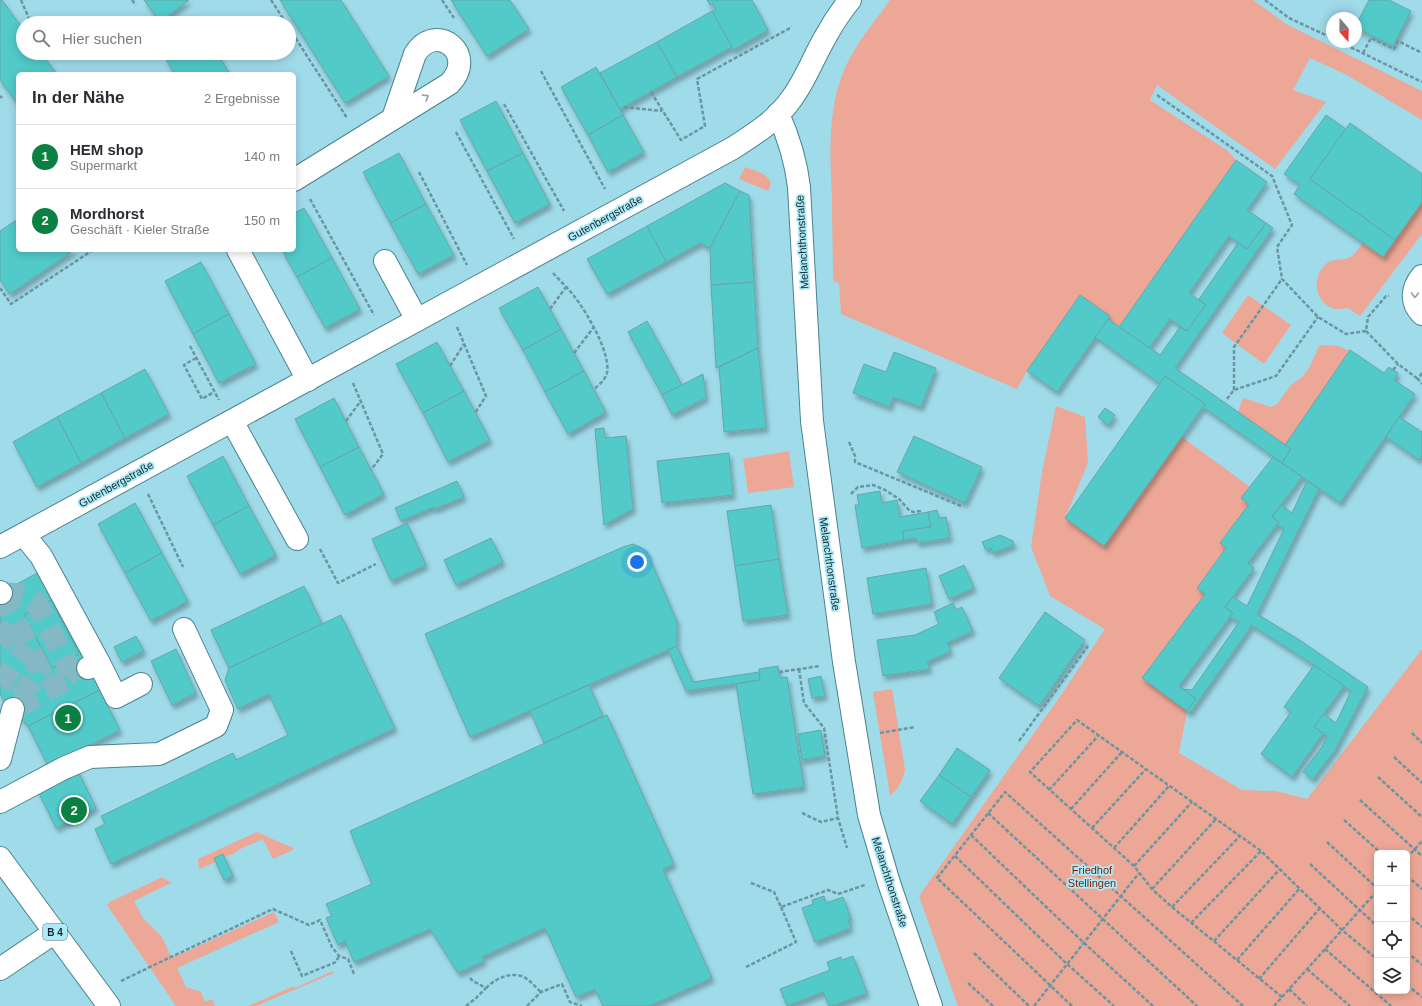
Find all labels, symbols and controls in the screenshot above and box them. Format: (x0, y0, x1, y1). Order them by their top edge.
north arrow (1326, 12, 1362, 48)
search box (16, 16, 296, 60)
icon: search (30, 27, 52, 49)
text: Hier suchen (62, 30, 142, 47)
text: In der Nähe (32, 88, 125, 107)
text: 2 Ergebnisse (204, 91, 280, 106)
one-way arrow (422, 95, 429, 102)
text: HEM shop (70, 141, 143, 158)
text: 1 (41, 149, 49, 164)
text: 140 m (244, 149, 280, 164)
text: Supermarkt (70, 158, 137, 173)
street label: Gutenbergstraße (566, 193, 644, 243)
street label: Melanchthonstraße (794, 195, 810, 289)
text: Mordhorst (70, 205, 144, 222)
text: 2 (41, 213, 49, 228)
text: 150 m (244, 213, 280, 228)
text: Geschäft · Kieler Straße (70, 222, 209, 237)
one-way arrow (1410, 292, 1419, 298)
street label: Gutenbergstraße (77, 459, 155, 509)
street label: Melanchthonstraße (818, 517, 842, 611)
your location (627, 552, 647, 572)
pin: 1 (55, 703, 81, 733)
pin: 2 (61, 795, 87, 825)
street label: Melanchthonstraße (870, 835, 910, 929)
map controls (1374, 850, 1410, 994)
button: + (1374, 850, 1410, 886)
park label: Friedhof Stellingen (1068, 864, 1116, 889)
button: − (1374, 886, 1410, 922)
button: locate (1374, 922, 1410, 958)
road number: B 4 (43, 924, 67, 940)
button: layers (1374, 958, 1410, 994)

